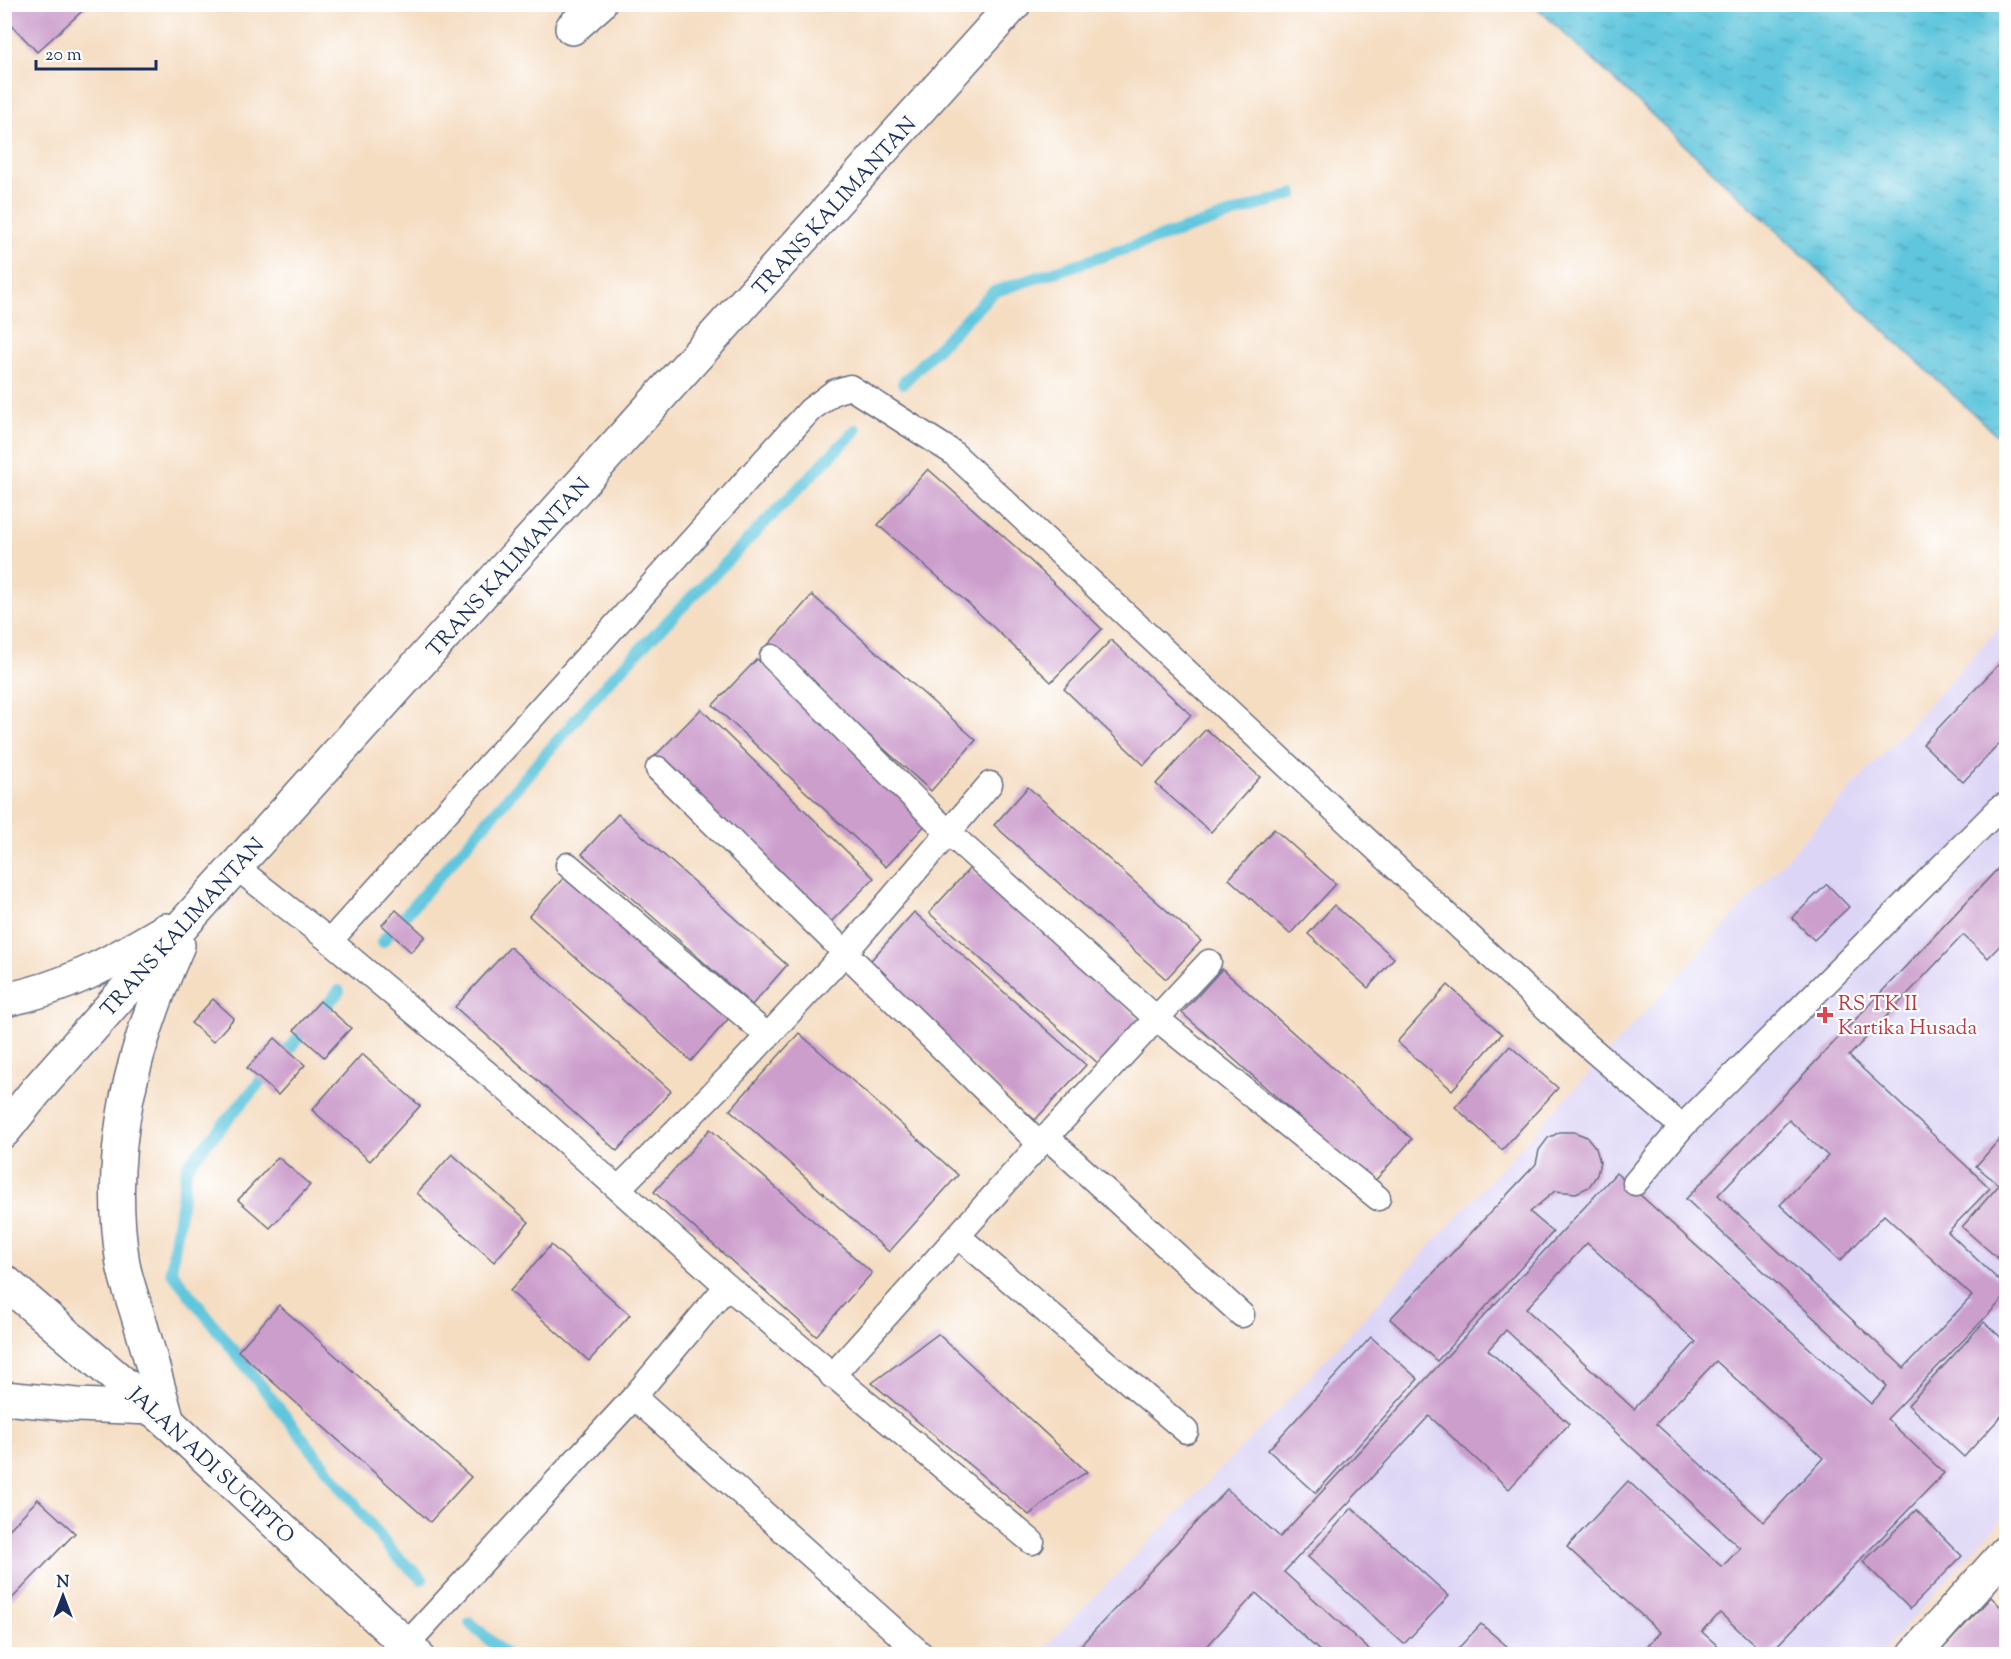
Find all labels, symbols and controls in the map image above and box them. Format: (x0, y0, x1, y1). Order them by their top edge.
scale bar (36, 33, 156, 71)
text: 20 m (45, 43, 82, 69)
street label: TRANS KALIMANTAN (747, 111, 925, 304)
street label: TRANS KALIMANTAN (421, 472, 599, 665)
street label: TRANS KALIMANTAN (95, 832, 273, 1025)
place label: RS TK II Kartika Husada (1838, 990, 1977, 1044)
marker: RS TK II Kartika Husada (1816, 1006, 1834, 1024)
street label: JALAN ADI SUCIPTO (120, 1381, 300, 1551)
north arrow (33, 1566, 93, 1626)
text: N (57, 1572, 70, 1595)

